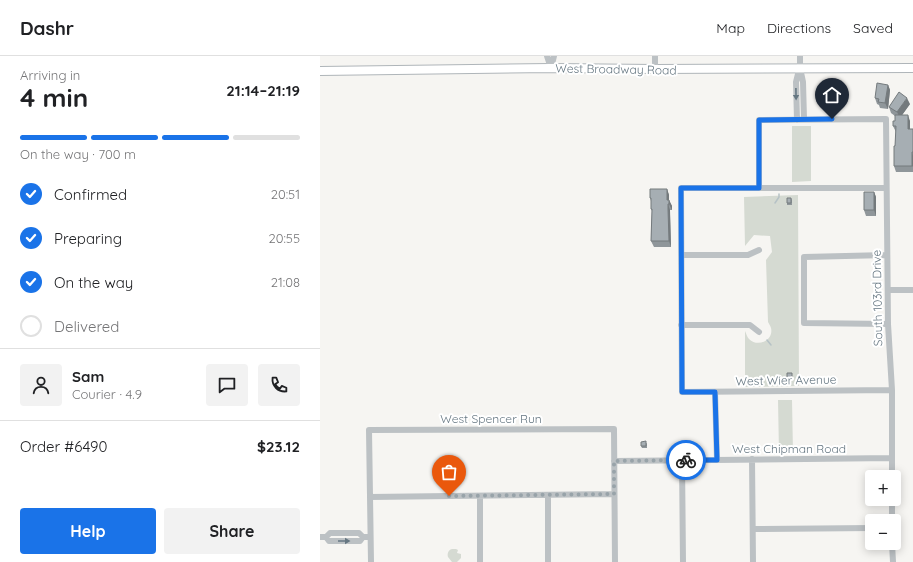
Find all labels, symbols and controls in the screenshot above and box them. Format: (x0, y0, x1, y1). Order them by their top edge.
text: Dashr (20, 16, 74, 40)
text: Map (716, 19, 745, 37)
text: Directions (767, 19, 831, 37)
text: Saved (853, 19, 893, 37)
street label: West Broadway Road (555, 60, 677, 78)
text: Arriving in (20, 67, 80, 83)
pin (815, 78, 849, 119)
text: 4 min (20, 81, 88, 114)
text: 21:14–21:19 (226, 81, 300, 100)
icon: home (821, 84, 843, 106)
one-way arrow (793, 88, 799, 101)
text: On the way · 700 m (20, 146, 136, 162)
icon: check (20, 183, 42, 205)
text: Confirmed (54, 185, 127, 204)
text: 20:51 (271, 186, 300, 202)
icon: check (20, 227, 42, 249)
text: Preparing (54, 229, 122, 248)
text: 20:55 (268, 230, 300, 246)
street label: South 103rd Drive (869, 249, 885, 346)
icon: check (20, 271, 42, 293)
text: On the way (54, 273, 133, 292)
text: 21:08 (271, 274, 300, 290)
text: Delivered (54, 317, 119, 336)
button: person (20, 364, 62, 406)
button: chat (206, 364, 248, 406)
button: phone (258, 364, 300, 406)
text: Sam (72, 367, 104, 386)
street label: West Wier Avenue (735, 372, 837, 388)
text: Courier · 4.9 (72, 386, 142, 402)
street label: West Spencer Run (440, 411, 542, 426)
text: Order #6490 (20, 437, 107, 456)
text: $23.12 (257, 437, 300, 456)
courier (666, 440, 706, 480)
street label: West Chipman Road (732, 441, 846, 456)
icon: bike (675, 449, 697, 471)
pin (432, 455, 466, 496)
icon: bag (438, 461, 460, 483)
map controls (865, 470, 901, 550)
button: + (865, 470, 901, 506)
button: Help (20, 508, 156, 554)
button: Share (164, 508, 300, 554)
button: − (865, 514, 901, 550)
one-way arrow (338, 538, 351, 544)

